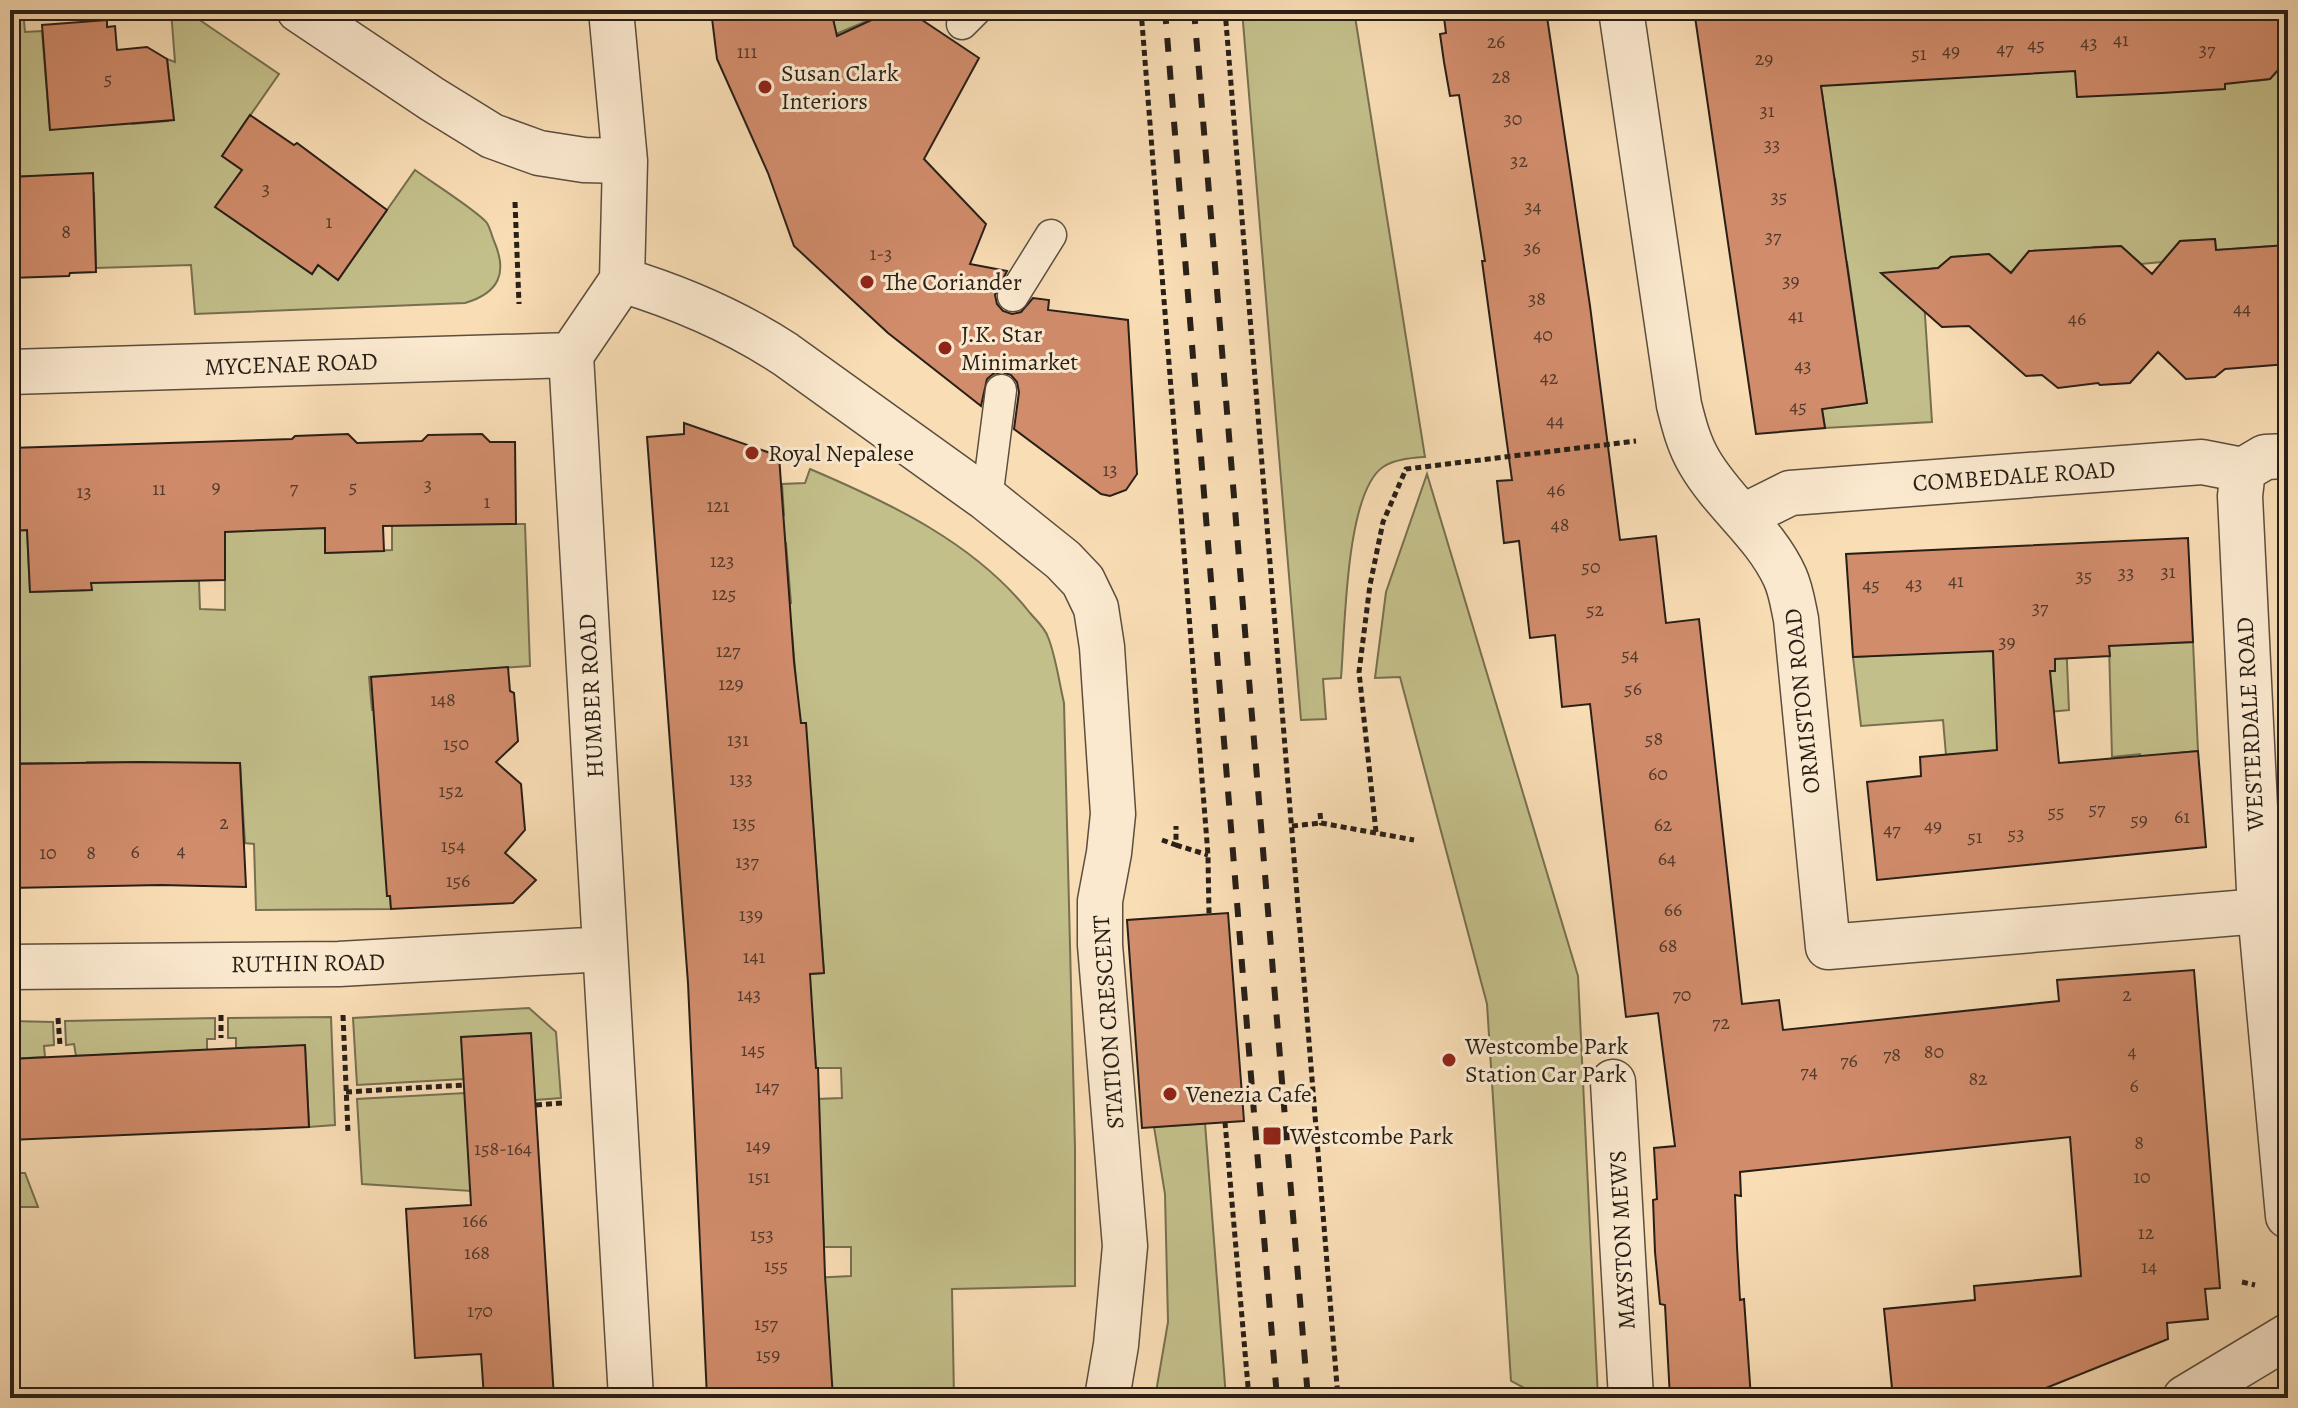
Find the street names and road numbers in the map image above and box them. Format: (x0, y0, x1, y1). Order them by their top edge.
street label: MYCENAE ROAD (204, 345, 378, 383)
street label: COMBEDALE ROAD (1912, 453, 2116, 499)
street label: ORMISTON ROAD (1776, 607, 1828, 795)
street label: HUMBER ROAD (571, 613, 611, 779)
street label: WESTERDALE ROAD (2228, 616, 2272, 833)
street label: STATION CRESCENT (1085, 914, 1131, 1130)
street label: RUTHIN ROAD (231, 946, 385, 980)
street label: MAYSTON MEWS (1601, 1149, 1643, 1331)

